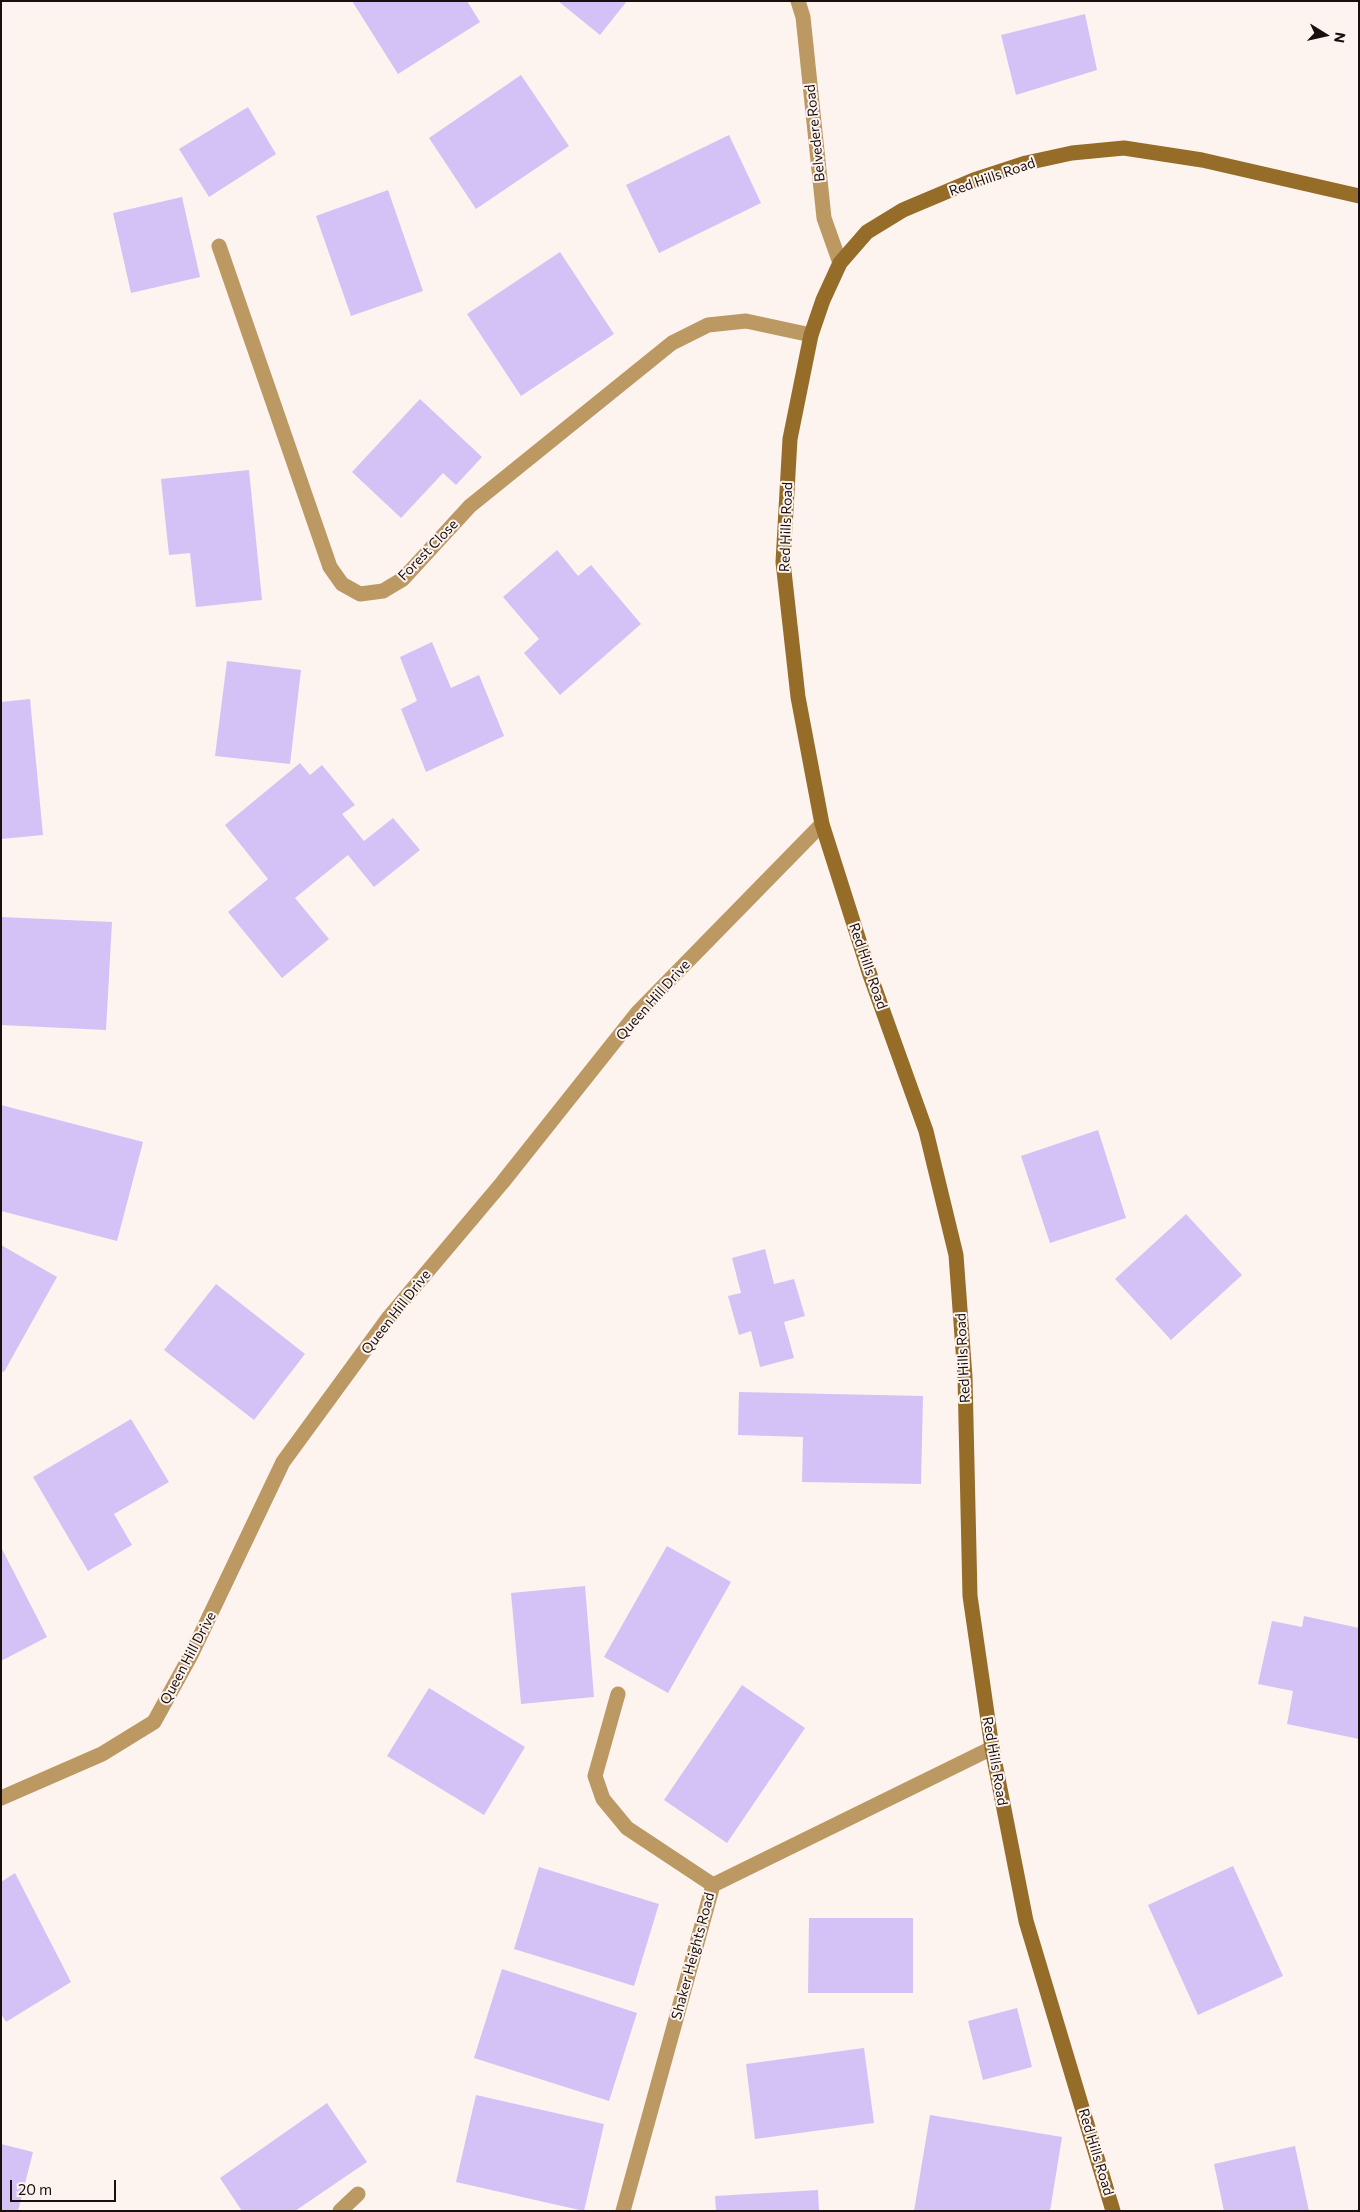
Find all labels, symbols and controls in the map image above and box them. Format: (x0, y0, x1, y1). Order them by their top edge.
north arrow (1300, 10, 1350, 60)
text: N (1331, 31, 1350, 44)
street label: Belvedere Road (802, 83, 828, 183)
street label: Red Hills Road (947, 154, 1037, 200)
street label: Red Hills Road (776, 482, 796, 572)
street label: Forest Close (395, 516, 461, 584)
street label: Red Hills Road (845, 921, 891, 1011)
street label: Queen Hill Drive (612, 956, 694, 1044)
street label: Queen Hill Drive (358, 1266, 434, 1358)
street label: Red Hills Road (952, 1313, 974, 1403)
street label: Queen Hill Drive (157, 1609, 219, 1707)
street label: Red Hills Road (979, 1715, 1011, 1807)
street label: Shaker Heights Road (668, 1891, 718, 2021)
street label: Red Hills Road (1075, 2107, 1117, 2197)
scale bar (12, 2170, 119, 2202)
text: 20 m (18, 2180, 52, 2198)

